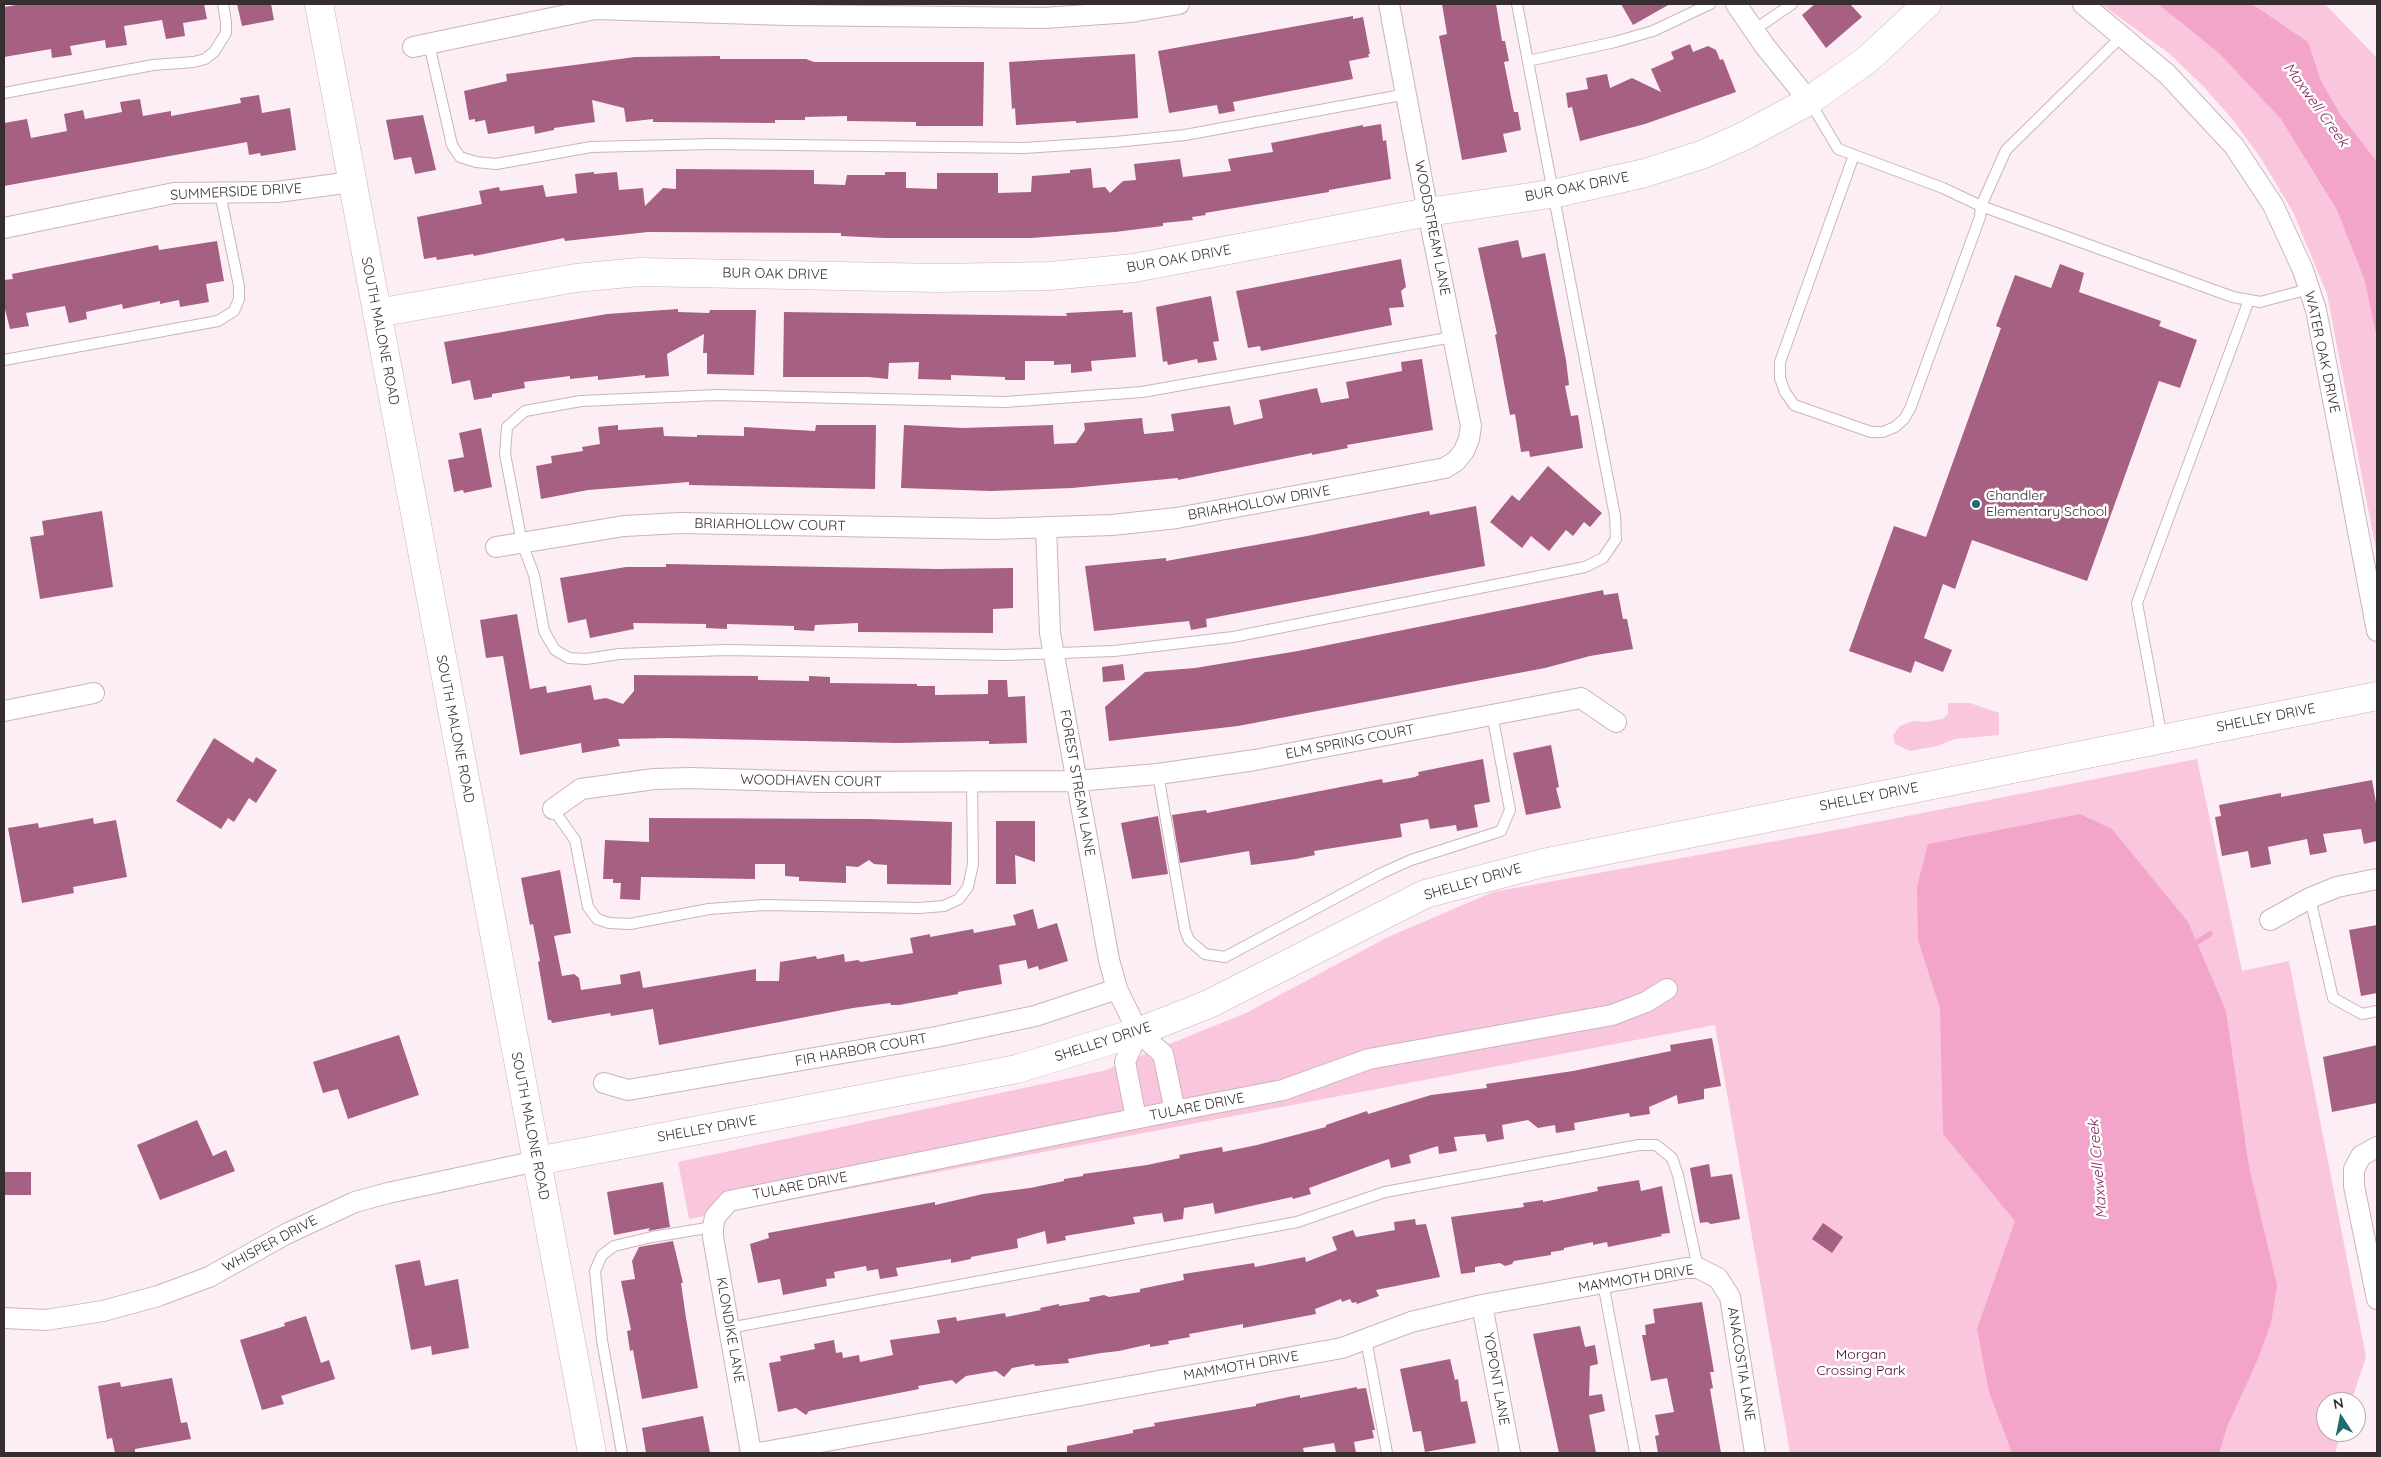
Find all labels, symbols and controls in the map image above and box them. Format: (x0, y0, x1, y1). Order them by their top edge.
water label: Maxwell Creek (2279, 59, 2353, 151)
street label: WOODSTREAM LANE (1411, 159, 1453, 297)
street label: BUR OAK DRIVE (1524, 169, 1630, 205)
street label: SUMMERSIDE DRIVE (170, 180, 302, 204)
street label: BUR OAK DRIVE (1126, 242, 1232, 276)
street label: SOUTH MALONE ROAD (357, 255, 403, 407)
street label: BUR OAK DRIVE (722, 265, 828, 283)
street label: WATER OAK DRIVE (2301, 289, 2343, 415)
street label: BRIARHOLLOW DRIVE (1187, 482, 1331, 524)
place label: Chandler Elementary School (1986, 488, 2107, 520)
marker: Chandler Elementary School (1970, 498, 1982, 510)
street label: BRIARHOLLOW COURT (694, 515, 846, 535)
street label: SOUTH MALONE ROAD (432, 653, 478, 805)
street label: SHELLEY DRIVE (2215, 700, 2317, 736)
street label: FOREST STREAM LANE (1056, 708, 1098, 858)
street label: ELM SPRING COURT (1284, 721, 1416, 763)
street label: WOODHAVEN COURT (740, 771, 882, 791)
street label: SHELLEY DRIVE (1818, 779, 1920, 815)
street label: SHELLEY DRIVE (1422, 860, 1524, 904)
street label: SHELLEY DRIVE (1053, 1018, 1153, 1066)
street label: FIR HARBOR COURT (794, 1030, 928, 1070)
street label: SOUTH MALONE ROAD (507, 1050, 553, 1202)
street label: TULARE DRIVE (1148, 1090, 1246, 1124)
street label: SHELLEY DRIVE (656, 1112, 758, 1146)
water label: Maxwell Creek (2085, 1119, 2111, 1219)
street label: TULARE DRIVE (751, 1169, 849, 1203)
street label: WHISPER DRIVE (220, 1212, 320, 1276)
street label: MAMMOTH DRIVE (1577, 1262, 1695, 1296)
street label: KLONDIKE LANE (712, 1276, 748, 1384)
street label: ANACOSTIA LANE (1724, 1306, 1758, 1422)
street label: YOPONT LANE (1480, 1331, 1512, 1427)
park label: Morgan Crossing Park (1816, 1347, 1906, 1380)
street label: MAMMOTH DRIVE (1182, 1348, 1300, 1384)
north arrow (2316, 1392, 2366, 1442)
text: N (2332, 1393, 2345, 1413)

